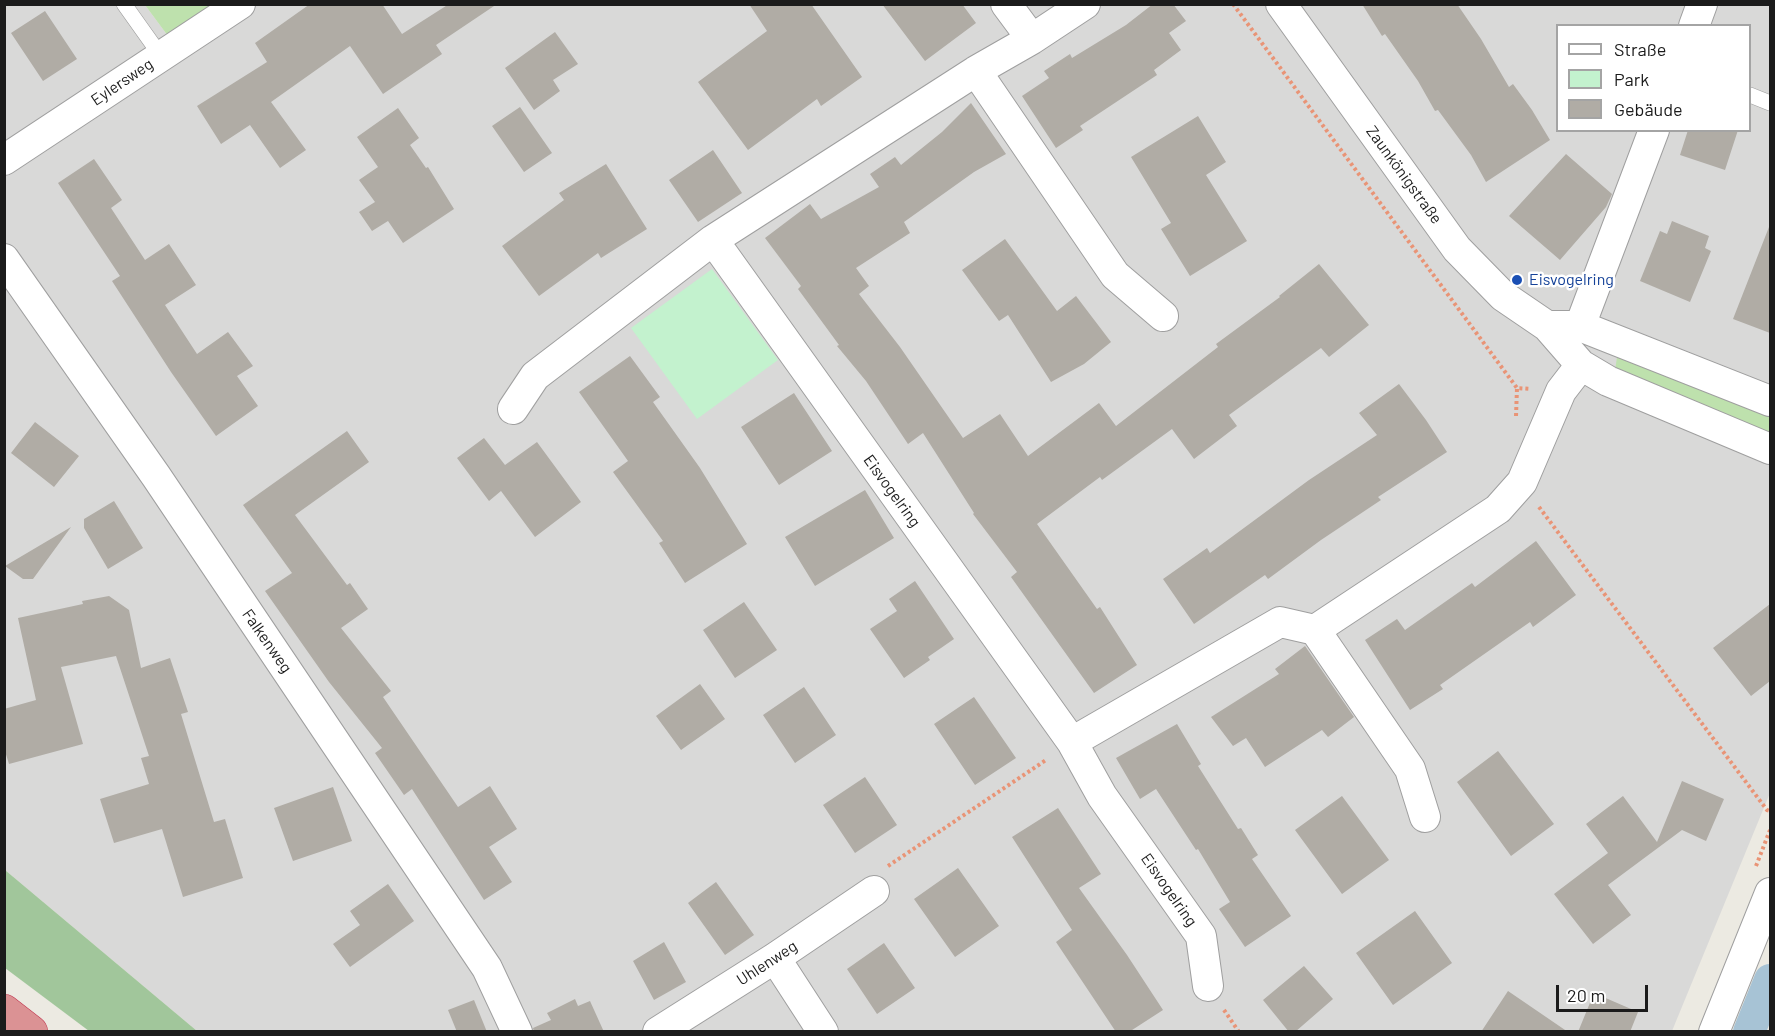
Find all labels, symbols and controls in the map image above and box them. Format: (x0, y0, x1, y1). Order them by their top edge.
legend (1556, 24, 1751, 132)
text: Straße (1614, 38, 1666, 60)
street label: Eylersweg (87, 54, 157, 110)
text: Park (1614, 68, 1649, 90)
text: Gebäude (1614, 98, 1683, 120)
street label: Zaunkönigstraße (1362, 122, 1446, 228)
place label: Eisvogelring (1529, 270, 1614, 290)
marker: Eisvogelring (1510, 273, 1524, 287)
street label: Eisvogelring (859, 451, 925, 531)
street label: Falkenweg (238, 605, 296, 677)
street label: Eisvogelring (1137, 850, 1201, 930)
street label: Uhlenweg (733, 936, 801, 990)
scale bar (1559, 973, 1650, 1011)
text: 20 m (1567, 984, 1605, 1006)

